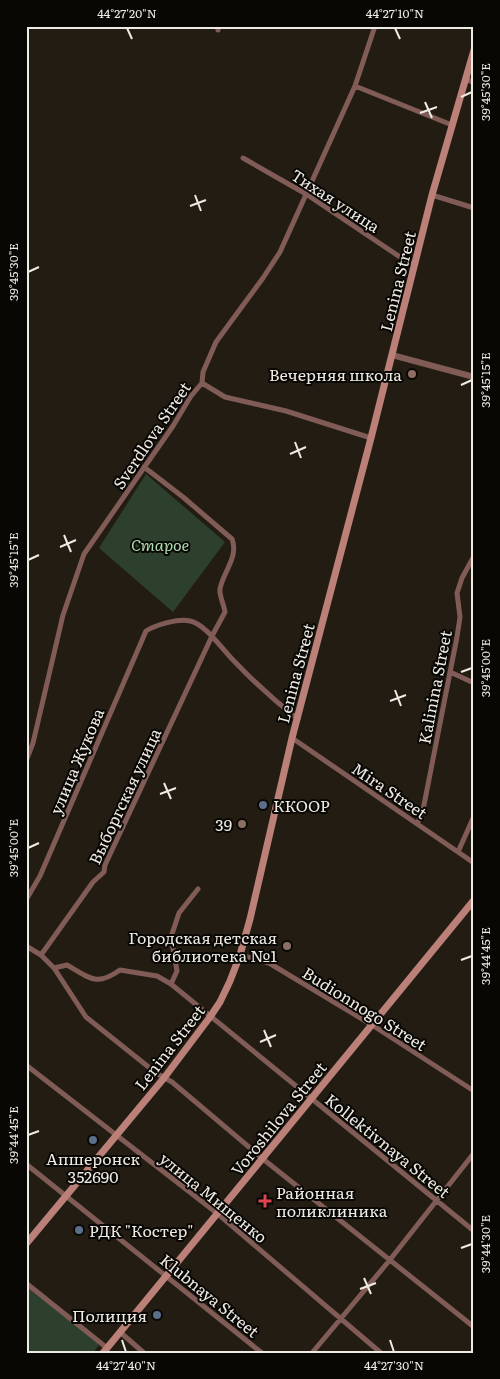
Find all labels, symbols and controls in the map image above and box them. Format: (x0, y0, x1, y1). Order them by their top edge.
text: 44°27'20"N (97, 4, 157, 22)
text: 44°27'10"N (366, 4, 424, 22)
text: 39°45'30"E (476, 63, 494, 121)
street label: Тихая улица (287, 162, 385, 238)
street label: Lenina Street (373, 228, 421, 334)
text: 39°45'30"E (4, 243, 22, 301)
text: 39°45'15"E (476, 352, 494, 408)
place label: Вечерняя школа (269, 362, 402, 386)
marker: Вечерняя школа (406, 368, 418, 380)
street label: Sverdlova Street (106, 376, 196, 493)
text: 39°45'15"E (4, 532, 22, 588)
park label: Старое (131, 532, 189, 556)
street label: Lenina Street (270, 620, 320, 726)
street label: Kalinina Street (411, 628, 457, 746)
text: 39°45'00"E (476, 638, 494, 697)
street label: улица Жукова (43, 704, 109, 818)
street label: Выборгская улица (82, 724, 166, 868)
street label: Mira Street (347, 756, 433, 824)
place label: ККООР (273, 793, 330, 817)
marker: ККООР (257, 799, 269, 811)
place label: 39 (215, 812, 232, 836)
text: 39°45'00"E (4, 818, 22, 877)
marker: 39 (236, 818, 248, 830)
place label: Городская детская библиотека №1 (128, 925, 277, 967)
text: 39°44'45"E (476, 927, 494, 985)
marker: Городская детская библиотека №1 (281, 940, 293, 952)
street label: Budionnogo Street (298, 960, 432, 1056)
street label: Lenina Street (128, 999, 210, 1095)
street label: Voroshilova Street (225, 1056, 332, 1180)
street label: Kollektivnaya Street (320, 1087, 456, 1203)
text: 39°44'45"E (4, 1106, 22, 1164)
marker: Апшеронск 352690 (87, 1134, 99, 1146)
place label: Апшеронск 352690 (46, 1146, 140, 1188)
street label: улица Мищенко (155, 1146, 273, 1248)
place label: Районная поликлиника (276, 1180, 388, 1222)
marker: Районная поликлиника (258, 1194, 272, 1208)
text: 39°44'30"E (476, 1214, 494, 1273)
place label: РДК "Костер" (89, 1218, 194, 1242)
marker: РДК "Костер" (73, 1224, 85, 1236)
street label: Klubnaya Street (155, 1247, 265, 1343)
place label: Полиция (72, 1303, 147, 1327)
marker: Полиция (151, 1309, 163, 1321)
text: 44°27'40"N (96, 1356, 156, 1374)
text: 44°27'30"N (364, 1356, 424, 1374)

